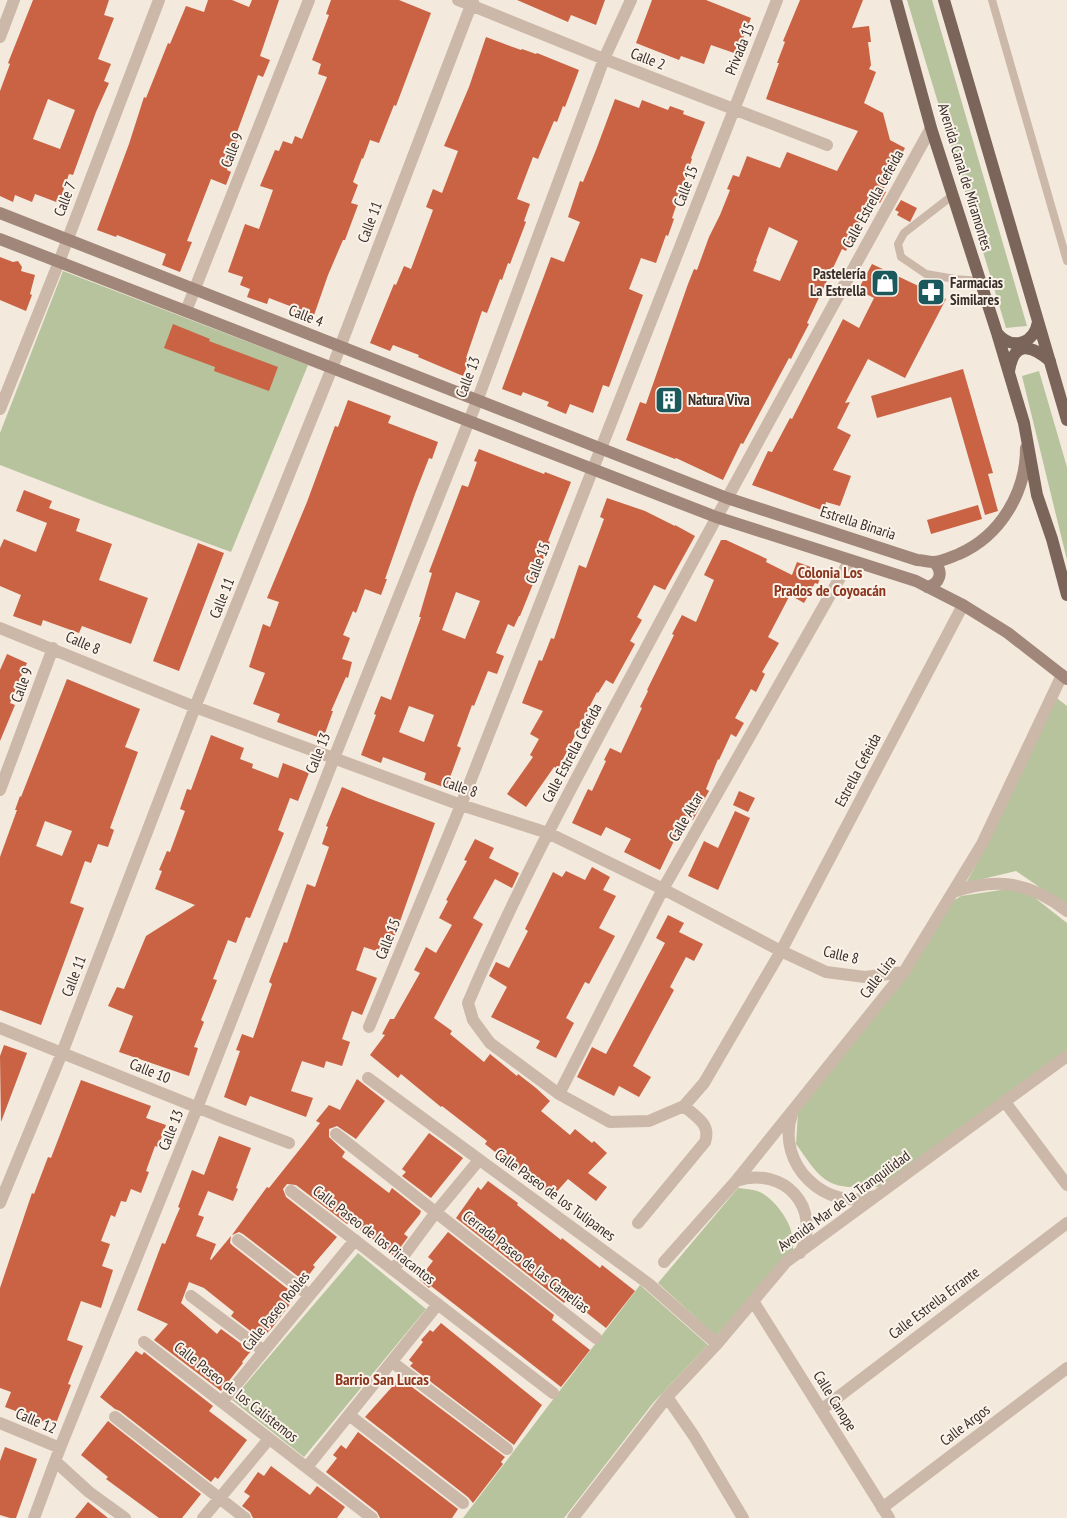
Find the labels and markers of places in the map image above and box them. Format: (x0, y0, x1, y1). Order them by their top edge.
place label: Pastelería La Estrella (810, 264, 866, 300)
shop icon: Pastelería La Estrella (870, 268, 900, 298)
place label: Farmacias Similares (950, 273, 1003, 309)
pharmacy icon: Farmacias Similares (916, 277, 946, 307)
building icon: Natura Viva (654, 385, 684, 415)
place label: Natura Viva (688, 390, 750, 409)

